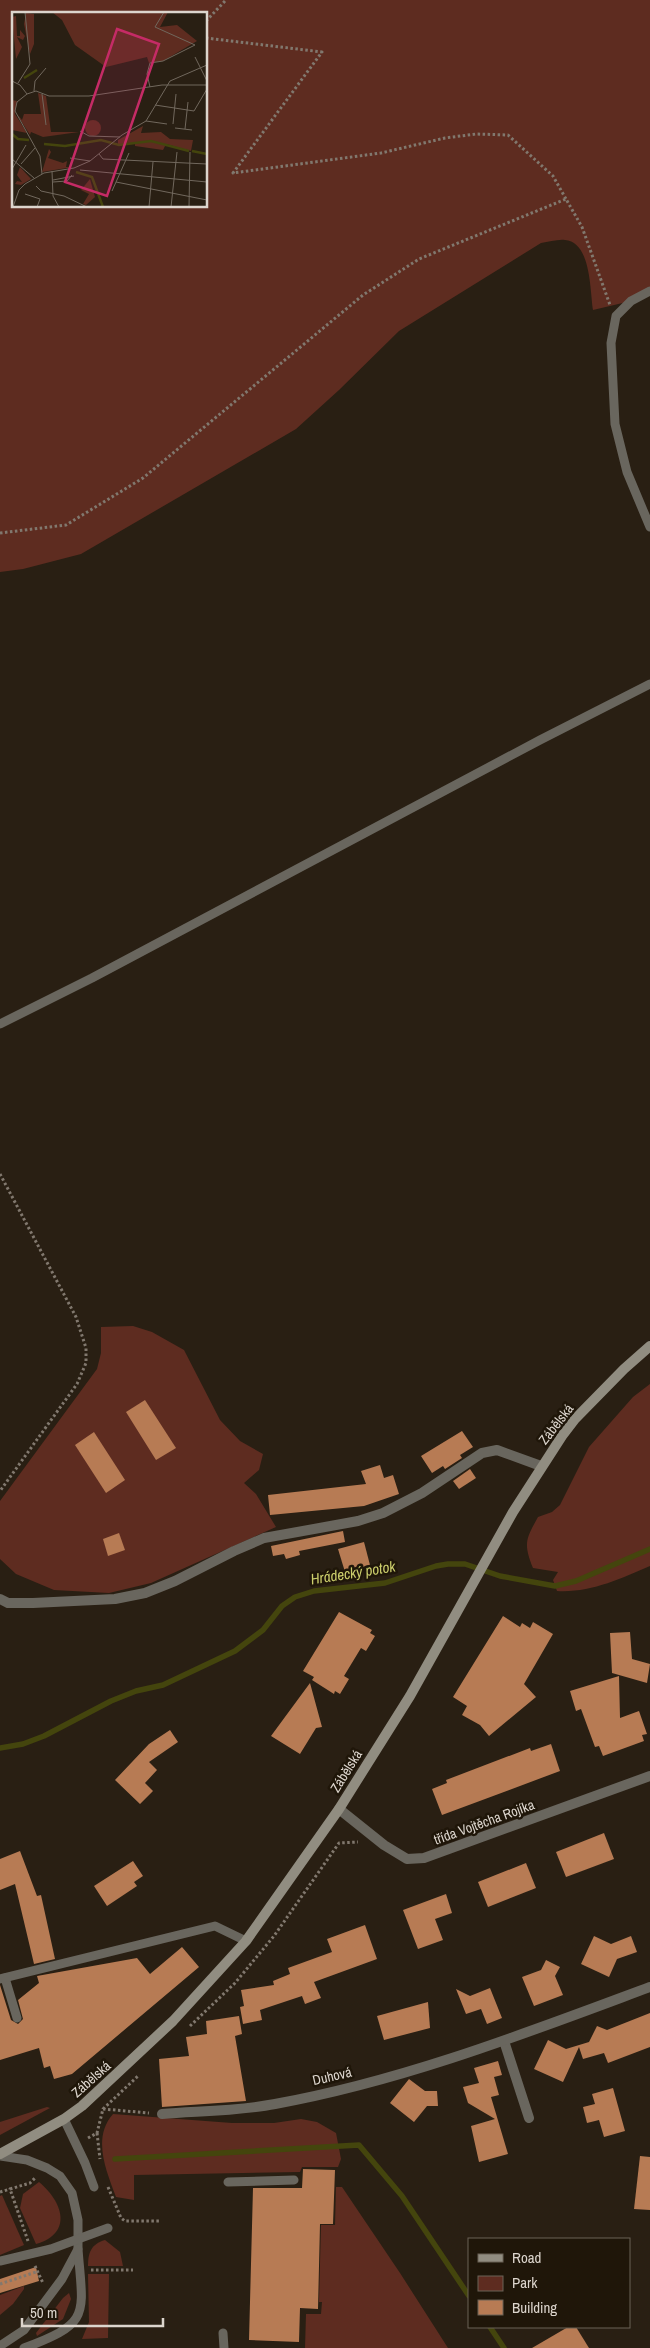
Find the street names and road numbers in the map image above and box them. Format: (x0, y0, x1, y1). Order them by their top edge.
street label: Zábělská (535, 1400, 578, 1448)
street label: Zábělská (326, 1746, 366, 1796)
street label: třída Vojtěcha Rojíka (431, 1795, 537, 1849)
street label: Zábělská (68, 2056, 115, 2101)
street label: Duhová (311, 2063, 354, 2089)

